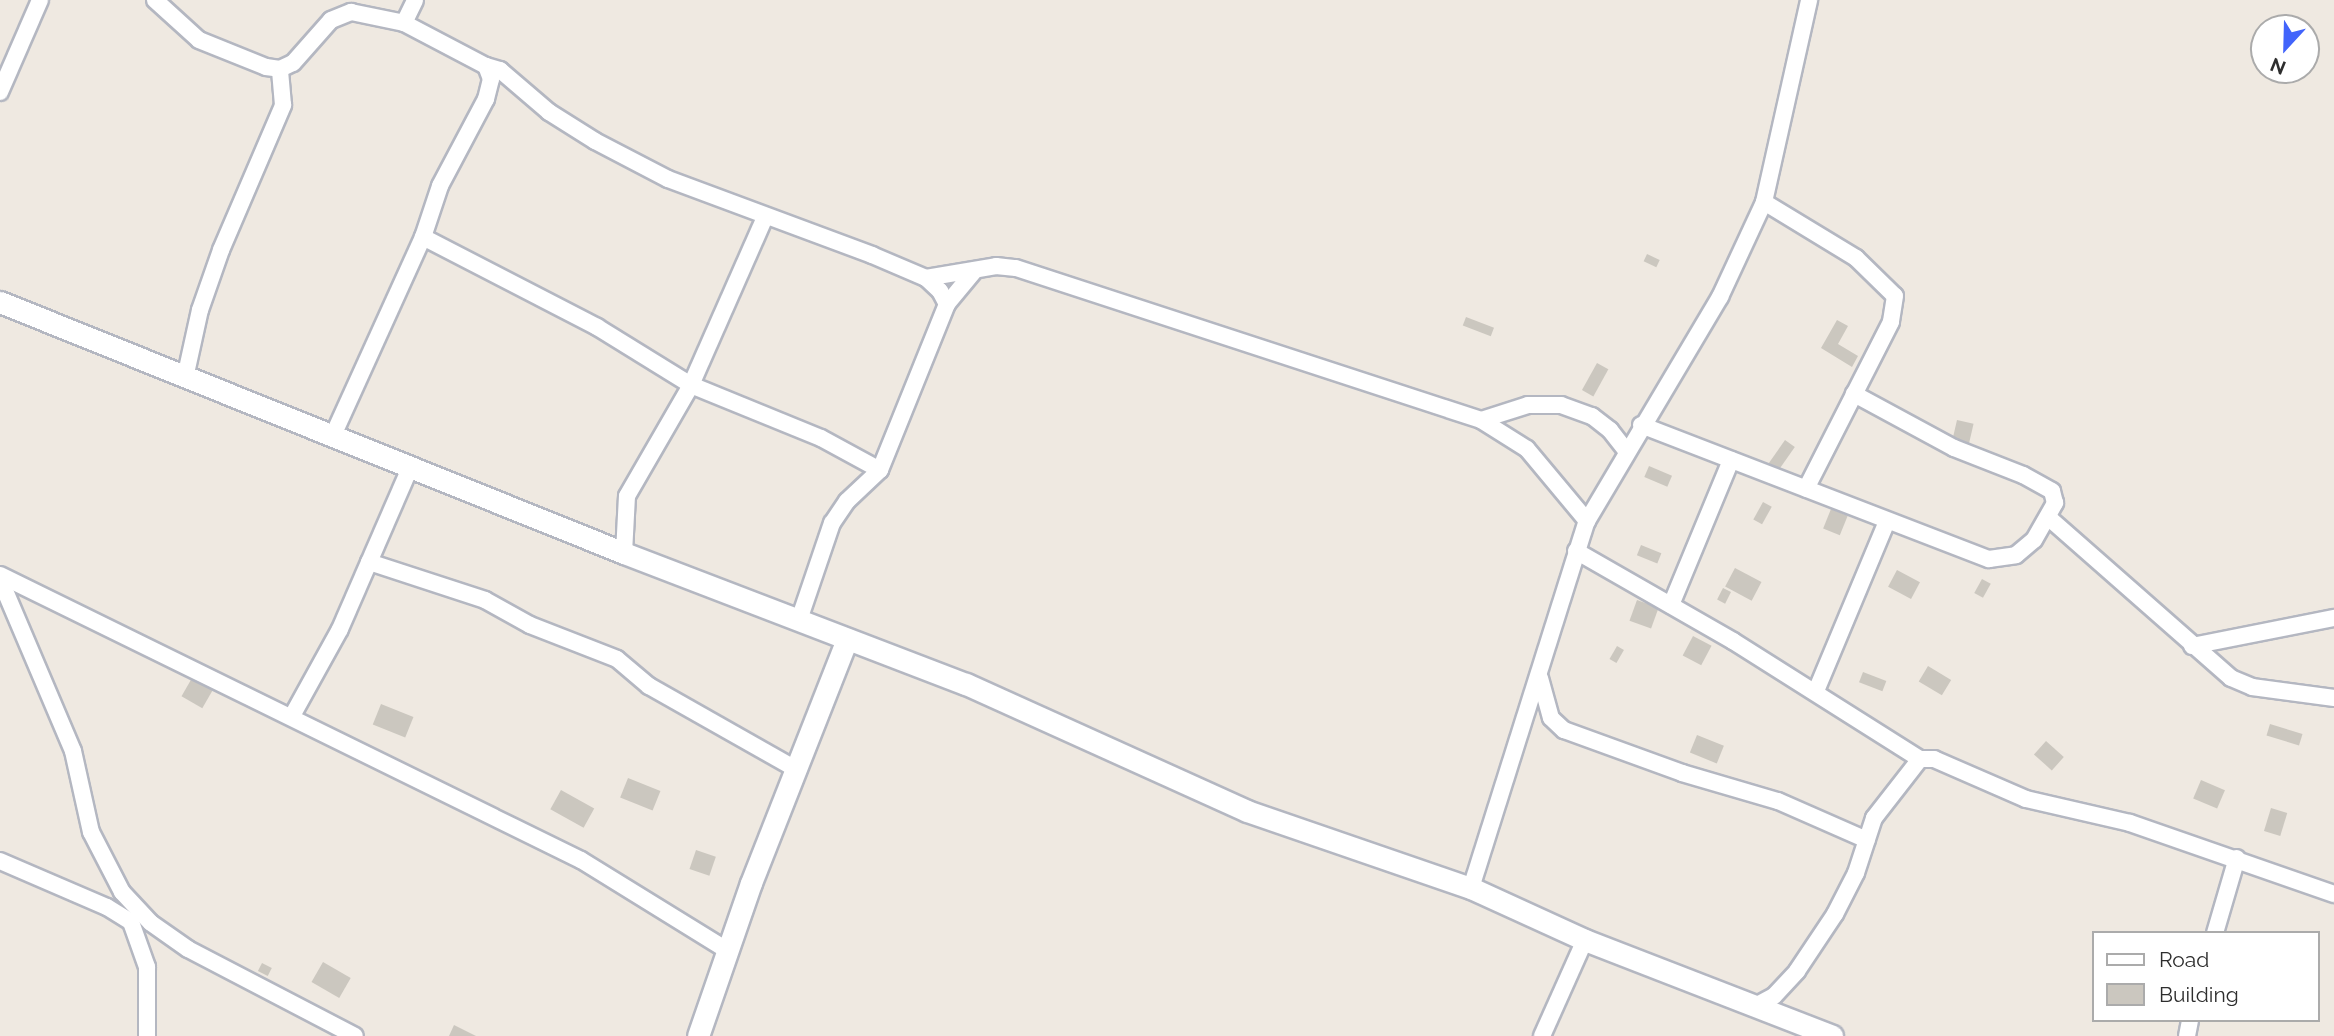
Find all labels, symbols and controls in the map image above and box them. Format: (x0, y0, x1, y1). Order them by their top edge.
north arrow (2250, 14, 2320, 84)
text: N (2267, 54, 2289, 80)
legend (2092, 931, 2320, 1022)
text: Road (2159, 947, 2209, 972)
text: Building (2159, 982, 2239, 1007)

